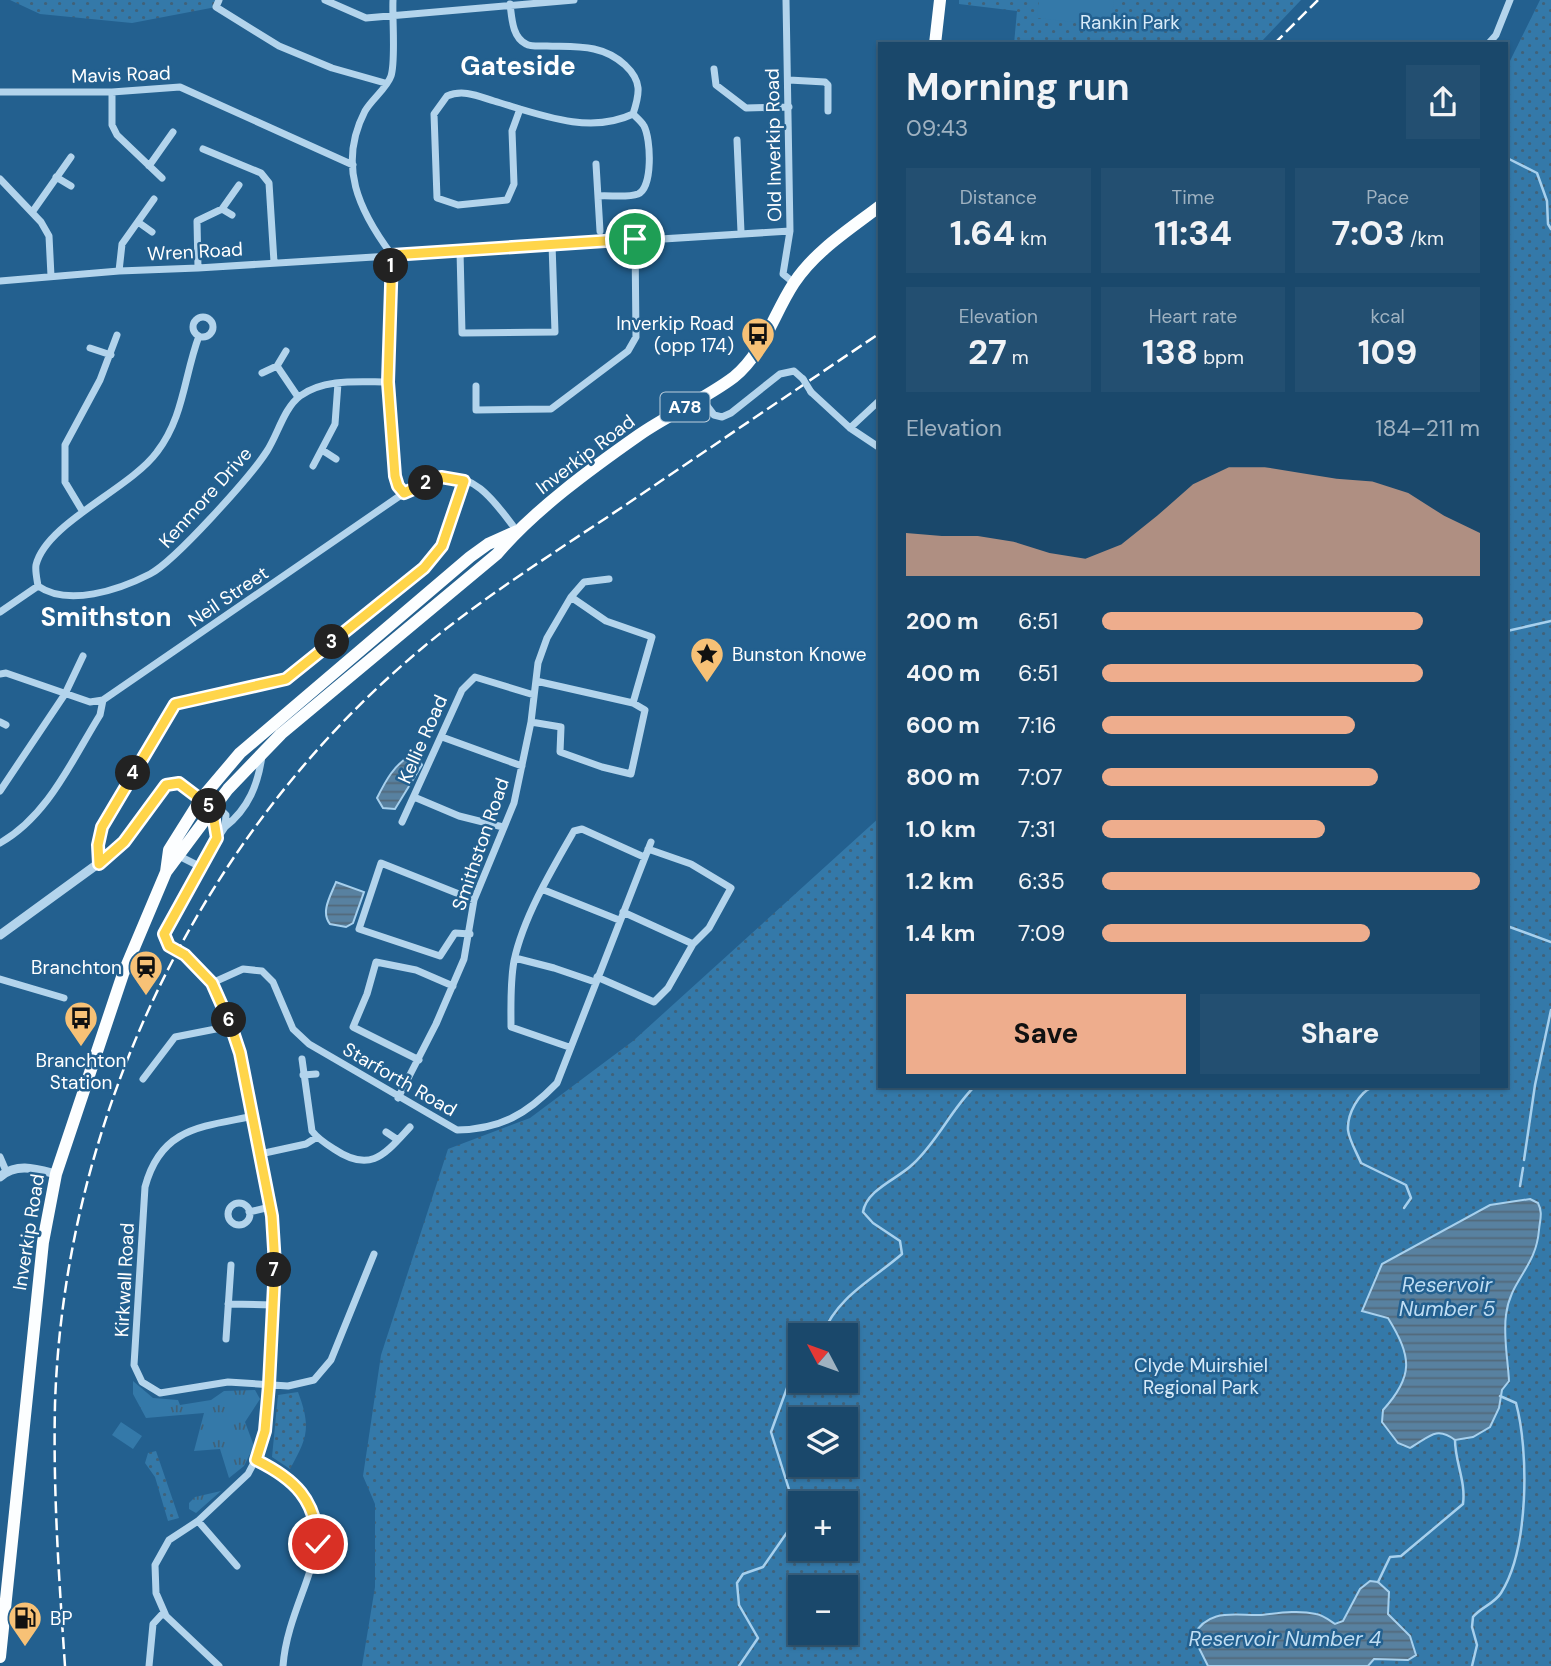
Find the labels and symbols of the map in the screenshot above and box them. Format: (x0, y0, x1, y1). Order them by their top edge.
park label: Rankin Park (1080, 10, 1180, 35)
district label: Gateside (460, 49, 576, 83)
street label: Mavis Road (71, 60, 171, 89)
street label: Old Inverkip Road (760, 68, 787, 222)
pin (605, 209, 665, 269)
street label: Wren Road (147, 237, 243, 266)
pin: 1 (374, 248, 408, 284)
place label: Inverkip Road (opp 174) (616, 311, 734, 358)
bus stop icon: Inverkip Road (opp 174) (739, 315, 777, 364)
road number: A78 (660, 393, 710, 422)
street label: Inverkip Road (531, 409, 640, 500)
street label: Kenmore Drive (153, 441, 257, 553)
pin: 2 (408, 466, 444, 500)
street label: Neil Street (183, 560, 273, 632)
district label: Smithston (41, 600, 171, 634)
pin: 3 (314, 624, 350, 660)
place icon: Bunston Knowe (688, 635, 726, 684)
place label: Bunston Knowe (732, 642, 867, 667)
street label: Kellie Road (392, 691, 453, 787)
pin: 4 (116, 756, 150, 790)
street label: Smithston Road (446, 775, 515, 914)
pin: 5 (192, 788, 227, 824)
station icon: Branchton (127, 948, 165, 997)
place label: Branchton (31, 955, 122, 980)
bus stop icon: Branchton Station (62, 999, 100, 1048)
pin: 6 (212, 1002, 246, 1038)
street label: Starforth Road (338, 1037, 461, 1122)
place label: Branchton Station (36, 1048, 126, 1095)
street label: Inverkip Road (7, 1172, 50, 1292)
street label: Kirkwall Road (109, 1222, 140, 1338)
pin: 7 (256, 1252, 292, 1288)
water label: Reservoir Number 5 (1399, 1271, 1495, 1323)
north arrow (788, 1323, 858, 1393)
park label: Clyde Muirshiel Regional Park (1134, 1353, 1268, 1400)
pin (288, 1514, 348, 1574)
fuel station icon: BP (6, 1599, 44, 1648)
place label: BP (50, 1606, 72, 1631)
water label: Reservoir Number 4 (1189, 1625, 1382, 1653)

